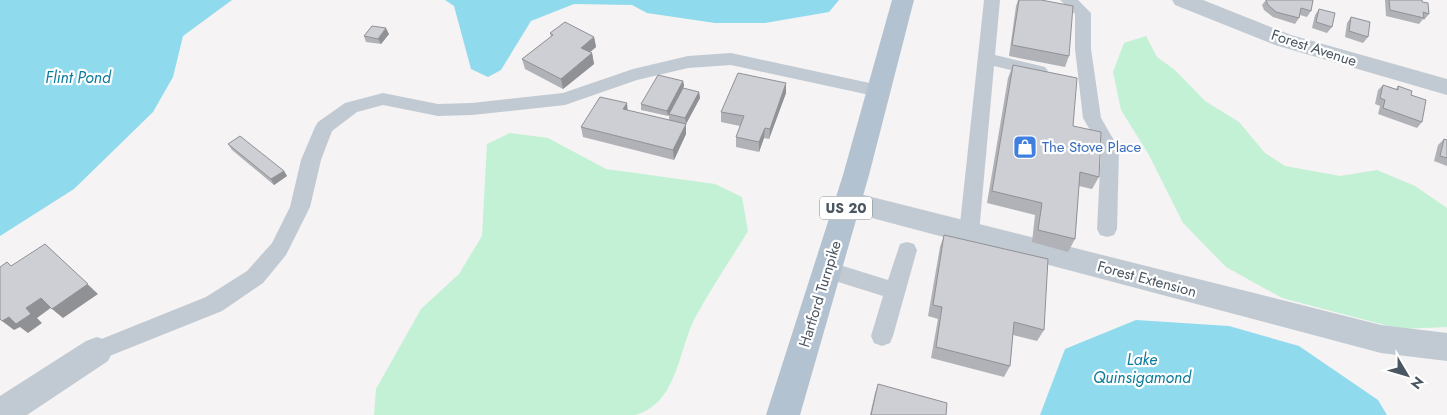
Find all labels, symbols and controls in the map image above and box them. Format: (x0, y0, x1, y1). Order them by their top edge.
street label: Forest Avenue (1268, 24, 1360, 72)
water label: Flint Pond (45, 66, 112, 89)
shop icon: The Stove Place (1012, 134, 1038, 160)
place label: The Stove Place (1042, 136, 1142, 158)
road number: US 20 (820, 197, 872, 220)
street label: Hartford Turnpike (793, 238, 847, 350)
street label: Forest Extension (1095, 255, 1199, 303)
water label: Lake Quinsigamond (1093, 348, 1192, 389)
north arrow (1382, 350, 1432, 400)
text: N (1406, 372, 1429, 394)

